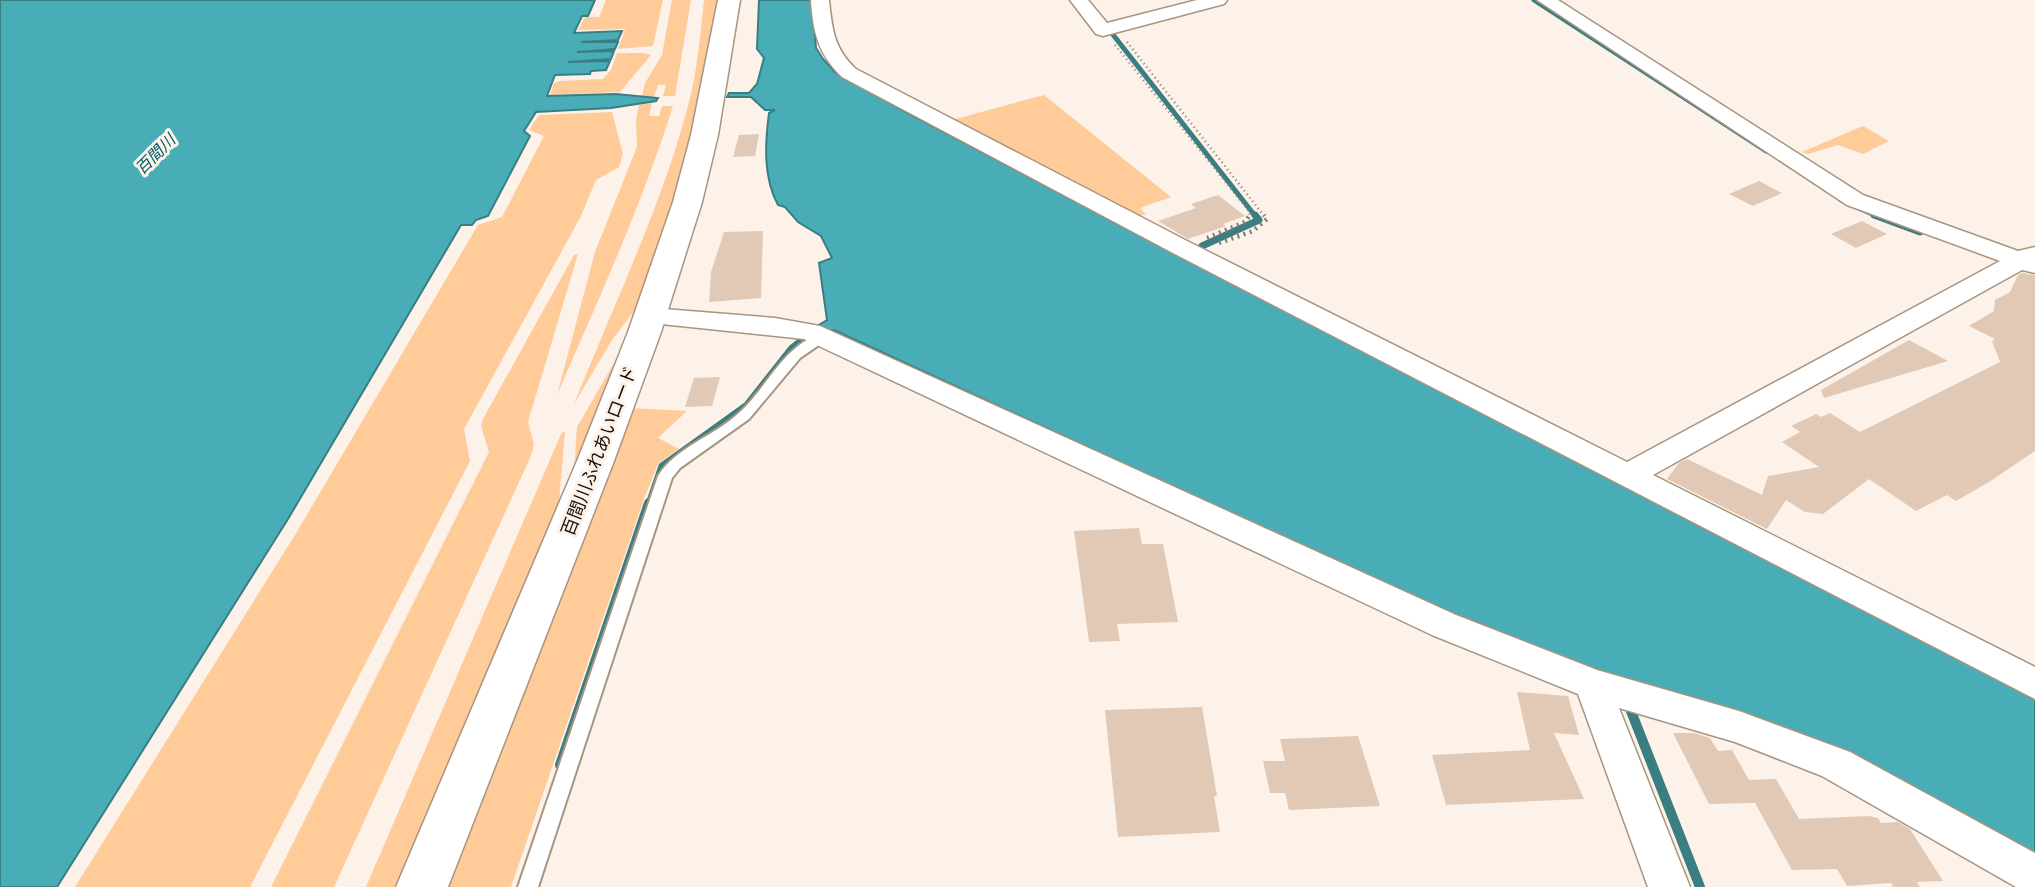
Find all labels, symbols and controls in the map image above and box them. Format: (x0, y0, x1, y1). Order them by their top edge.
water label: 百間川 (131, 129, 180, 178)
street label: 百間川ふれあいロード (557, 363, 641, 539)

